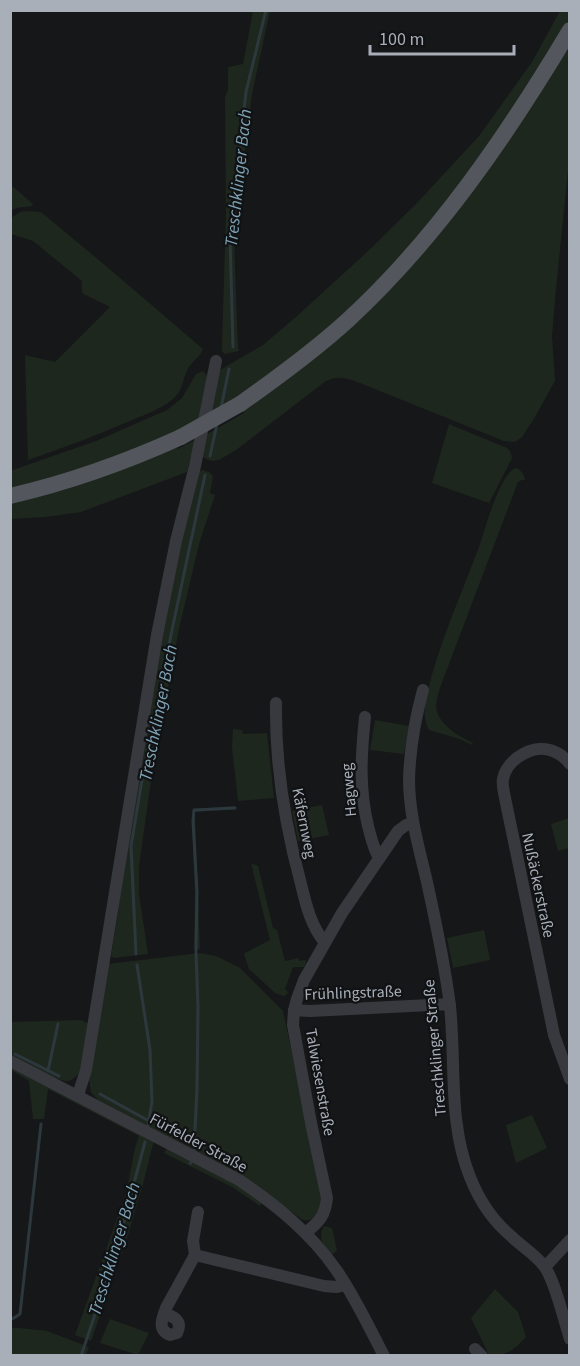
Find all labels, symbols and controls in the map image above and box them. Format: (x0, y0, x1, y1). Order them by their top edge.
scale bar (370, 18, 514, 56)
text: 100 m (379, 27, 424, 52)
water label: Treschklinger Bach (219, 108, 258, 248)
water label: Treschklinger Bach (133, 643, 184, 784)
street label: Hagweg (336, 762, 362, 818)
street label: Käfernweg (286, 786, 322, 860)
street label: Nußäckerstraße (516, 831, 560, 940)
street label: Treschklinger Straße (418, 979, 452, 1117)
street label: Frühlingstraße (304, 980, 402, 1006)
street label: Talwiesenstraße (300, 1027, 340, 1138)
street label: Fürfelder Straße (146, 1108, 251, 1178)
water label: Treschklinger Bach (82, 1179, 147, 1319)

